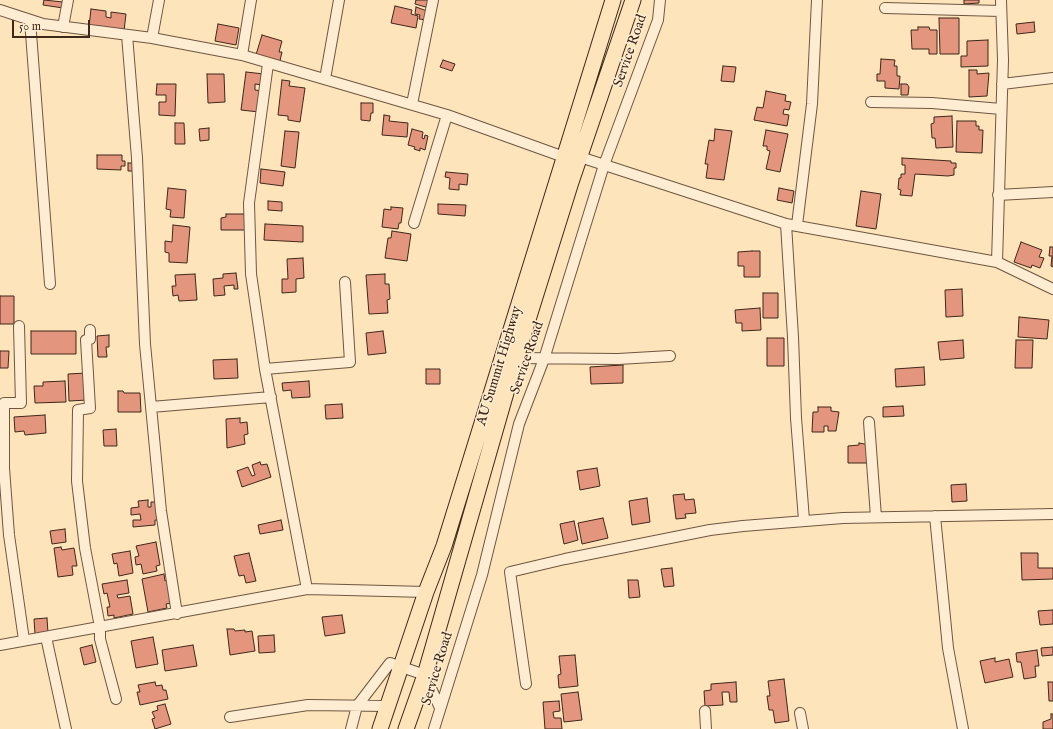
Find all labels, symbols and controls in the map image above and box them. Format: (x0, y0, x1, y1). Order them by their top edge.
scale bar (14, 12, 92, 38)
street label: Service Road (611, 12, 651, 90)
text: 50 m (19, 19, 41, 34)
street label: AU Summit Highway (474, 304, 526, 428)
street label: Service Road (508, 319, 548, 397)
street label: Service Road (419, 630, 457, 708)

